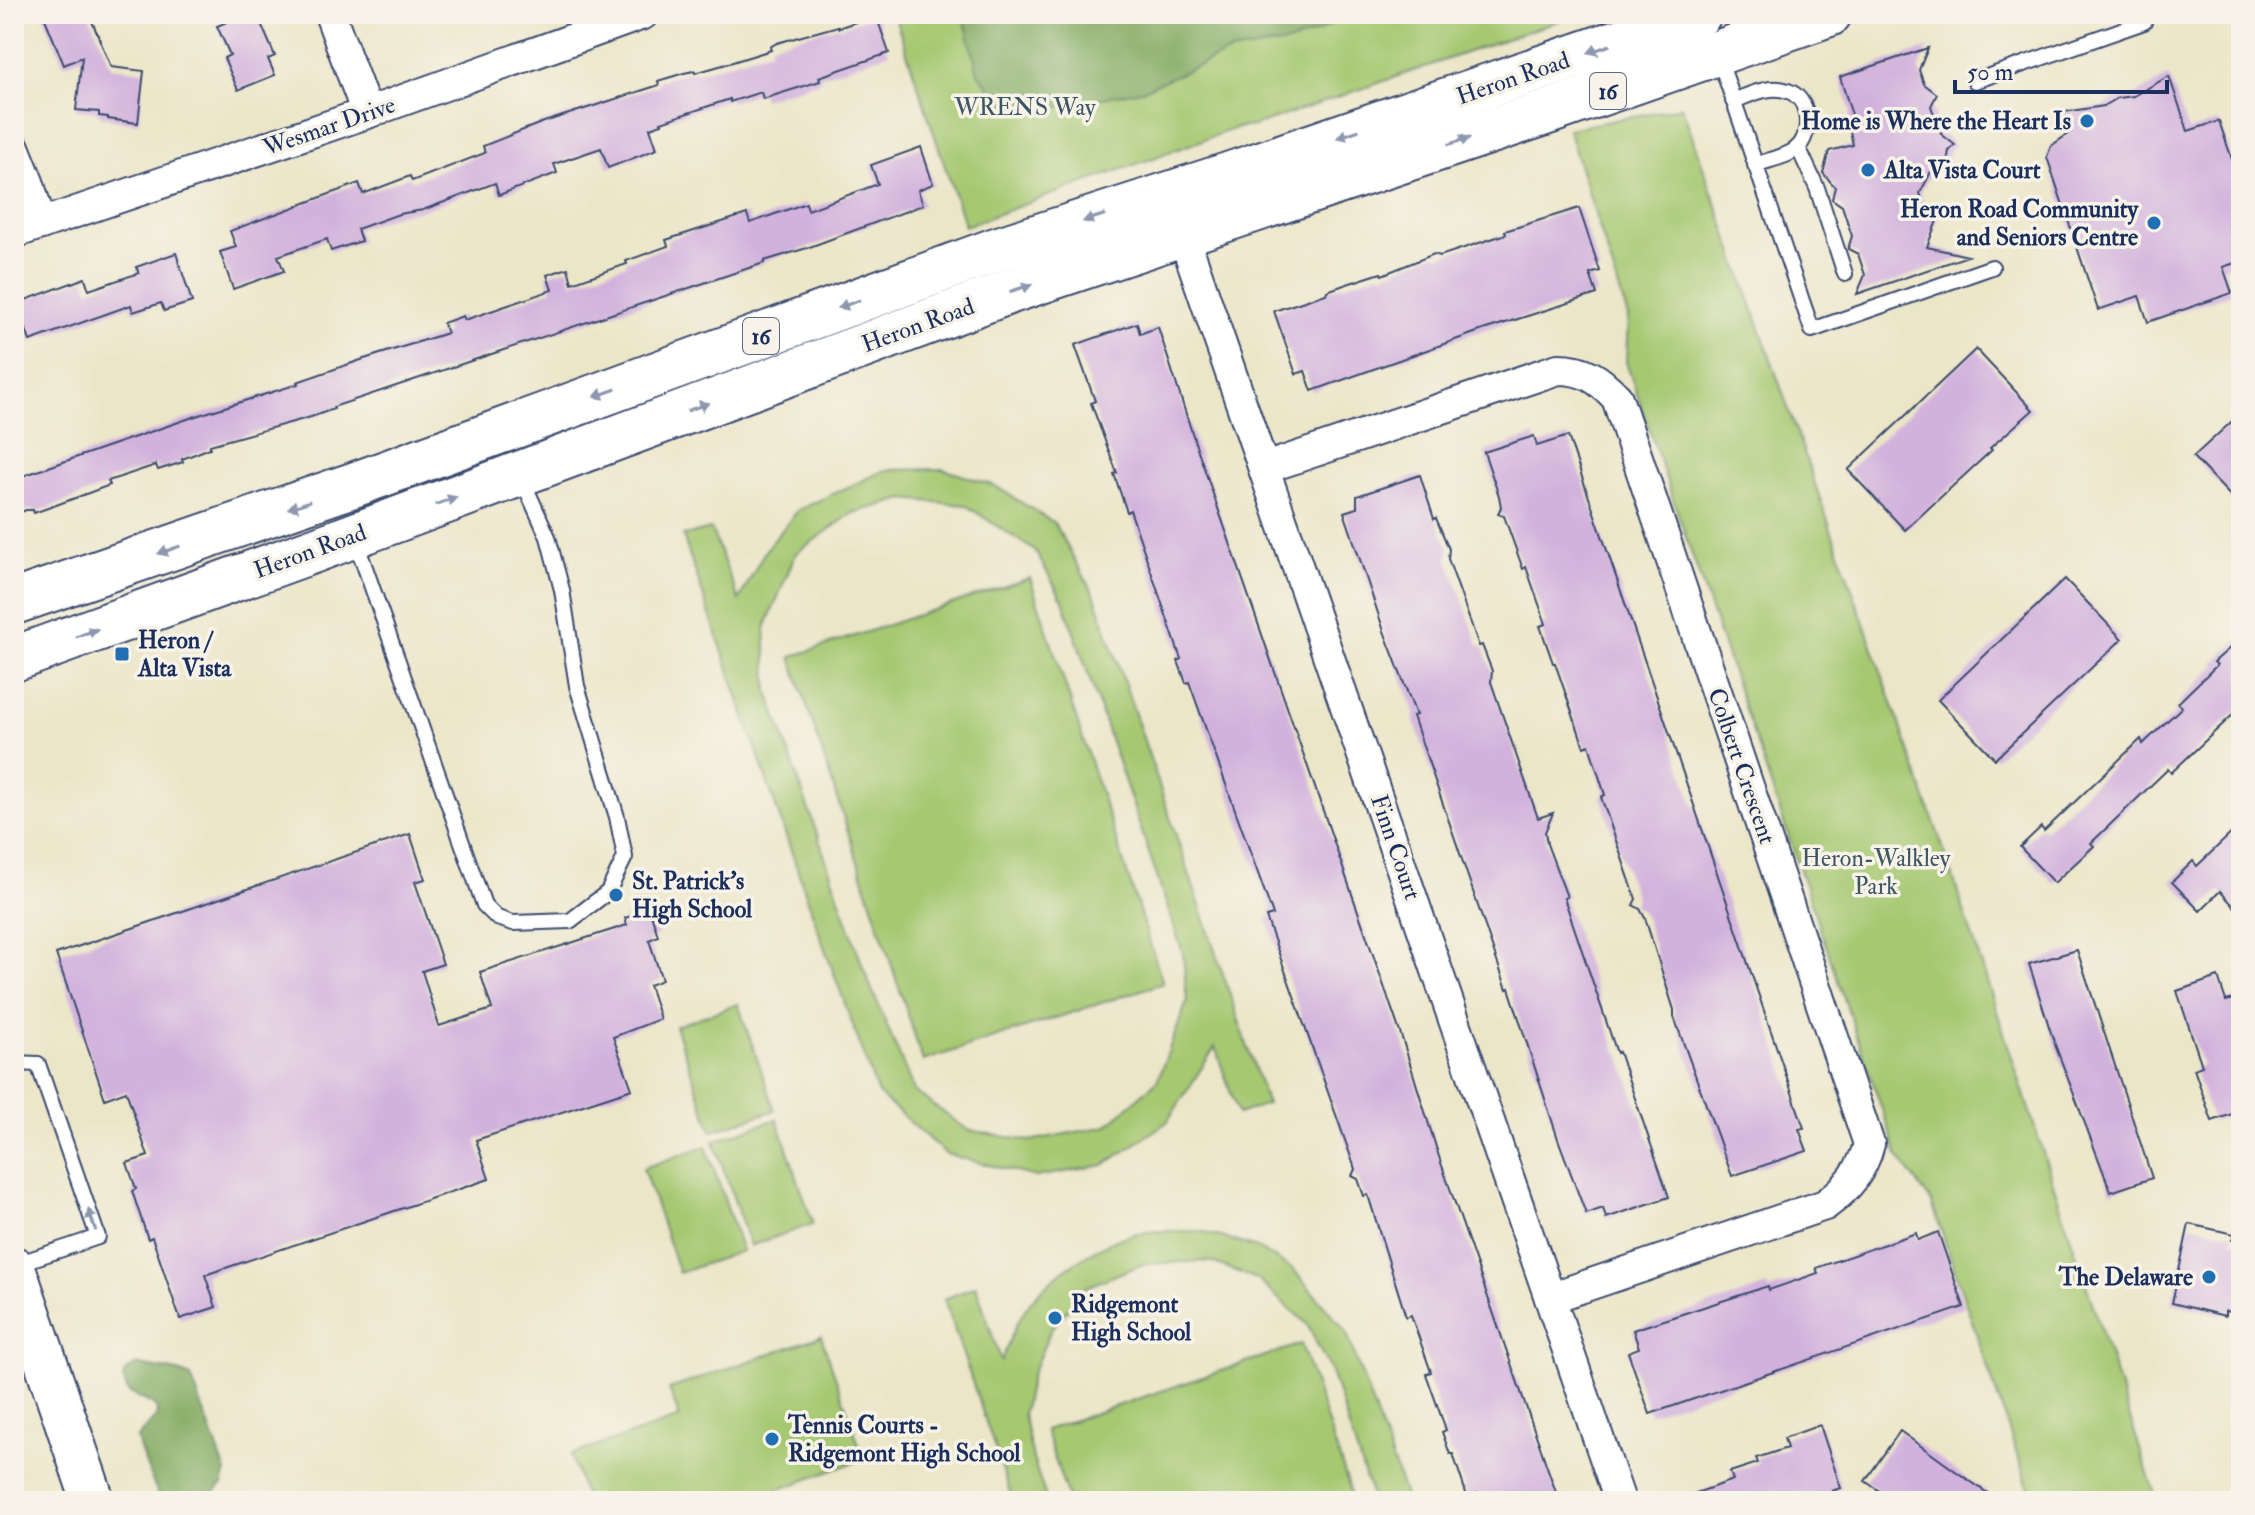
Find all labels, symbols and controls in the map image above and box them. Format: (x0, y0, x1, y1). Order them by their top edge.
one-way arrow (1587, 43, 1611, 55)
scale bar (1955, 44, 2167, 94)
street label: Heron Road (1453, 45, 1574, 112)
text: 50 m (1967, 57, 2014, 88)
road number: 16 (1590, 73, 1626, 109)
street label: Wesmar Drive (258, 89, 399, 164)
park label: WRENS Way (953, 92, 1096, 123)
place label: Home is Where the Heart Is (1801, 106, 2071, 137)
marker: Home is Where the Heart Is (2078, 112, 2096, 130)
one-way arrow (1336, 128, 1360, 140)
one-way arrow (1448, 134, 1472, 146)
place label: Alta Vista Court (1883, 155, 2041, 186)
marker: Alta Vista Court (1859, 161, 1877, 179)
place label: Heron Road Community and Seniors Centre (1900, 194, 2139, 253)
one-way arrow (1082, 213, 1106, 225)
marker: Heron Road Community and Seniors Centre (2145, 214, 2163, 232)
one-way arrow (1009, 281, 1033, 293)
street label: Heron Road (858, 291, 979, 360)
one-way arrow (837, 298, 861, 311)
road number: 16 (743, 318, 779, 354)
one-way arrow (592, 388, 616, 400)
one-way arrow (686, 400, 710, 413)
one-way arrow (434, 494, 458, 507)
one-way arrow (287, 499, 311, 511)
street label: Heron Road (250, 517, 371, 586)
one-way arrow (157, 545, 181, 557)
place label: Heron / Alta Vista (137, 625, 232, 684)
one-way arrow (76, 626, 100, 638)
marker: Heron / Alta Vista (113, 645, 131, 663)
street label: Colbert Crescent (1700, 684, 1783, 848)
street label: Finn Court (1363, 790, 1428, 904)
park label: Heron-Walkley Park (1802, 843, 1951, 902)
place label: St. Patrick's High School (632, 866, 753, 925)
marker: St. Patrick's High School (607, 886, 625, 904)
one-way arrow (86, 1208, 98, 1232)
place label: The Delaware (2058, 1262, 2193, 1293)
marker: The Delaware (2200, 1268, 2218, 1286)
place label: Ridgemont High School (1071, 1289, 1192, 1348)
marker: Ridgemont High School (1046, 1309, 1064, 1327)
place label: Tennis Courts - Ridgemont High School (787, 1410, 1021, 1469)
marker: Tennis Courts - Ridgemont High School (763, 1430, 781, 1448)

